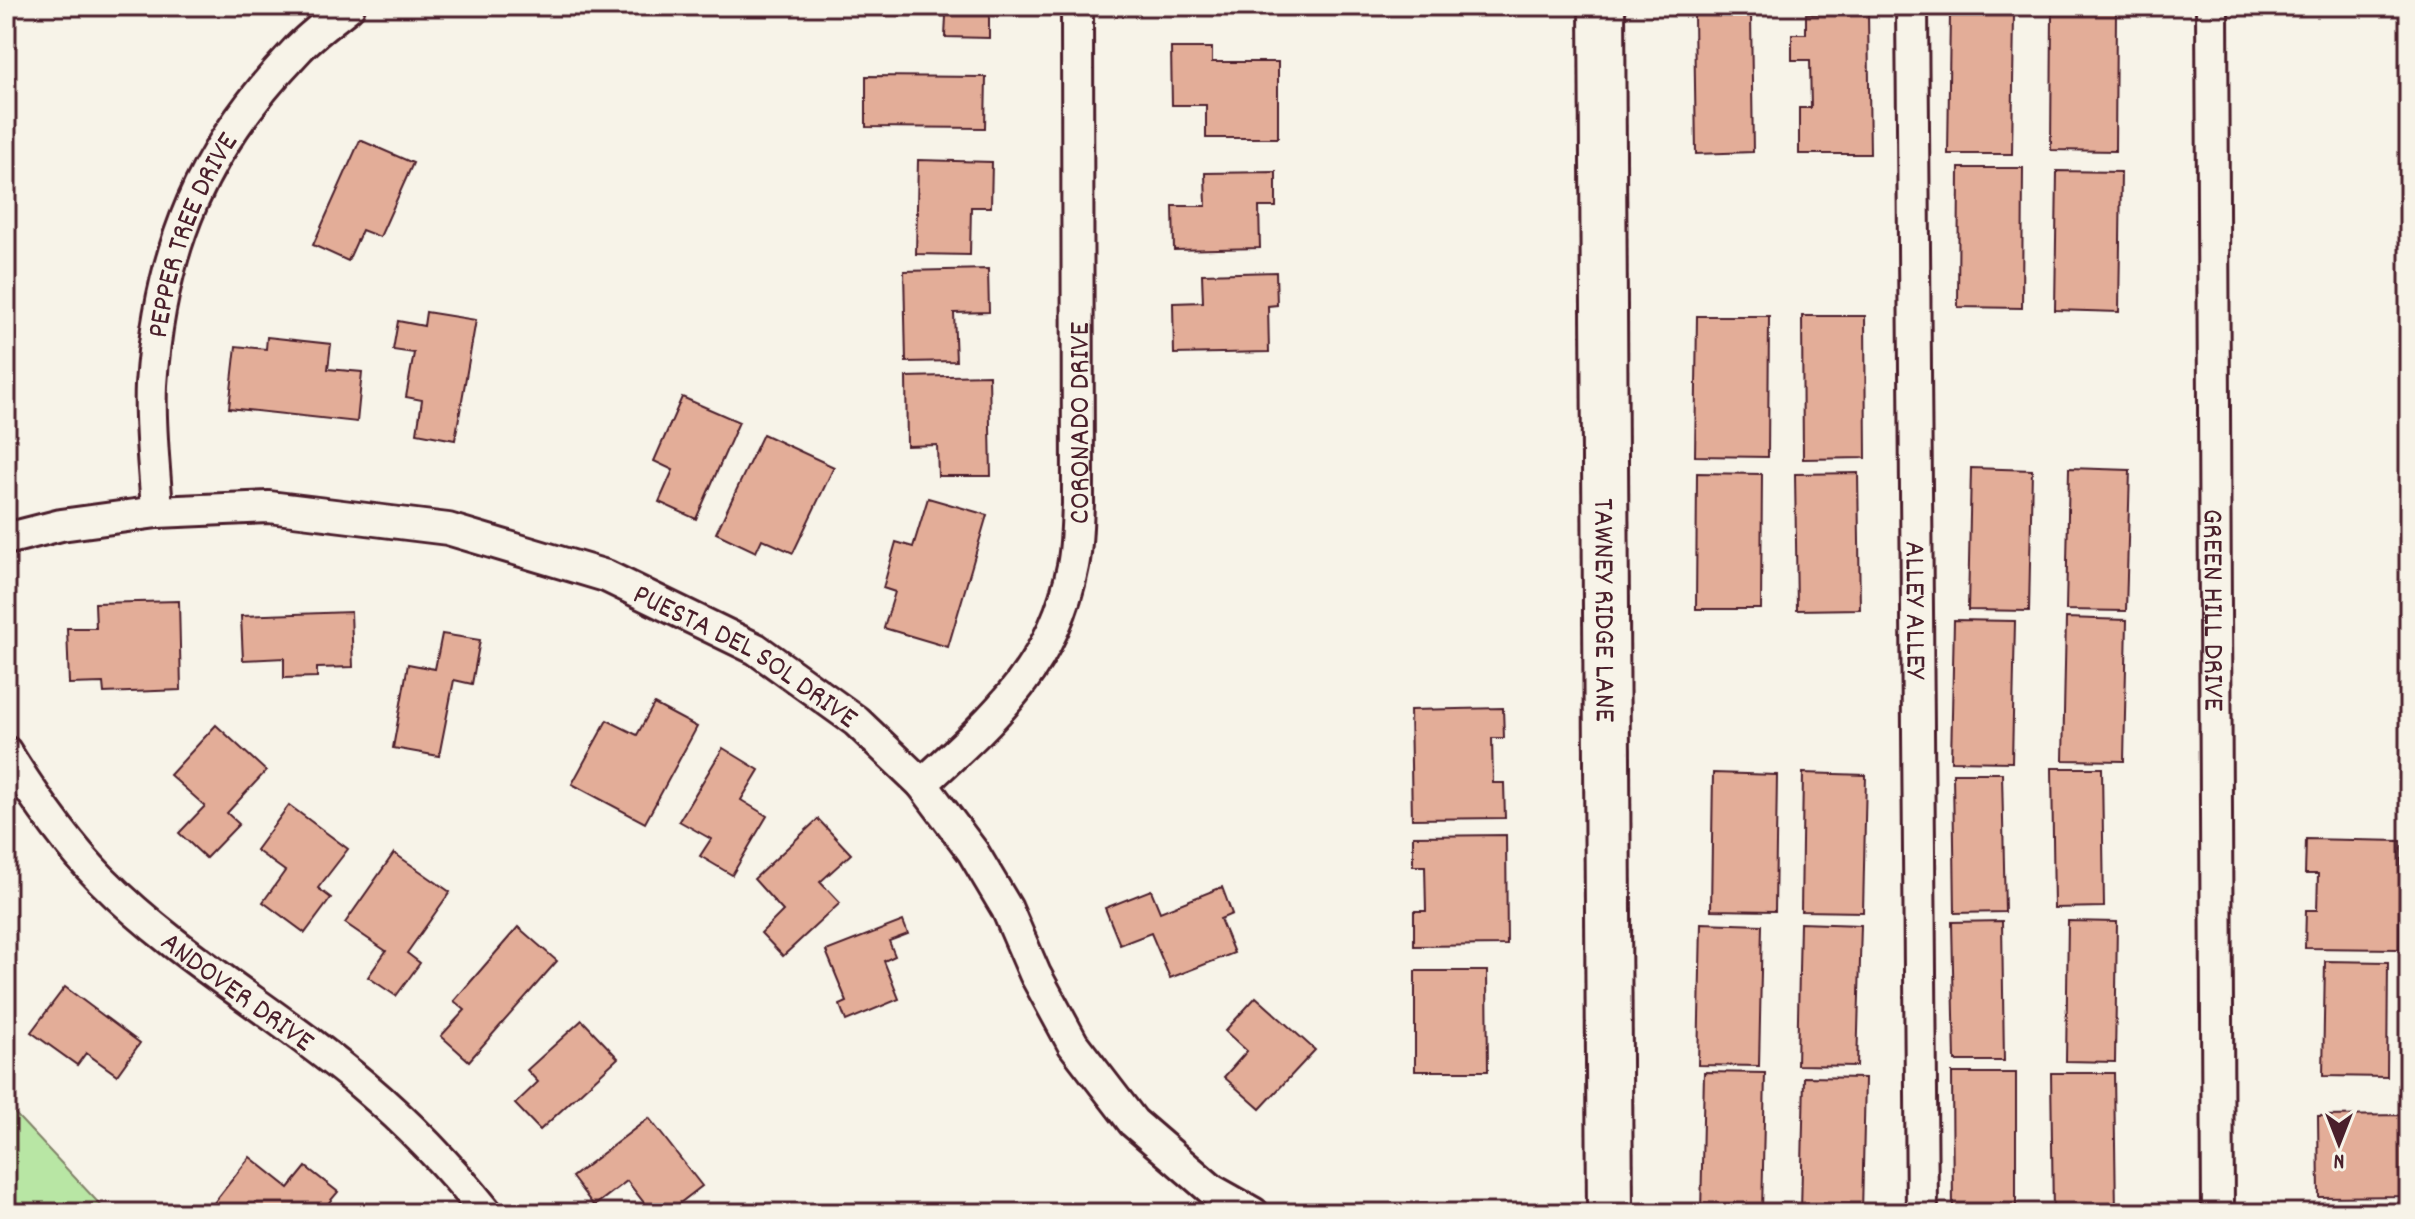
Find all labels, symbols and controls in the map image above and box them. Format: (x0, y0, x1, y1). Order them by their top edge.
street label: PEPPER TREE DRIVE (139, 125, 251, 341)
street label: CORONADO DRIVE (1060, 322, 1104, 525)
street label: TAWNEY RIDGE LANE (1579, 498, 1624, 723)
street label: GREEN HILL DRIVE (2188, 509, 2233, 712)
street label: ALLEY ALLEY (1890, 541, 1935, 680)
street label: PUESTA DEL SOL DRIVE (625, 575, 865, 742)
street label: ANDOVER DRIVE (150, 923, 322, 1065)
north arrow (2299, 1103, 2379, 1183)
text: N (2333, 1144, 2344, 1175)

